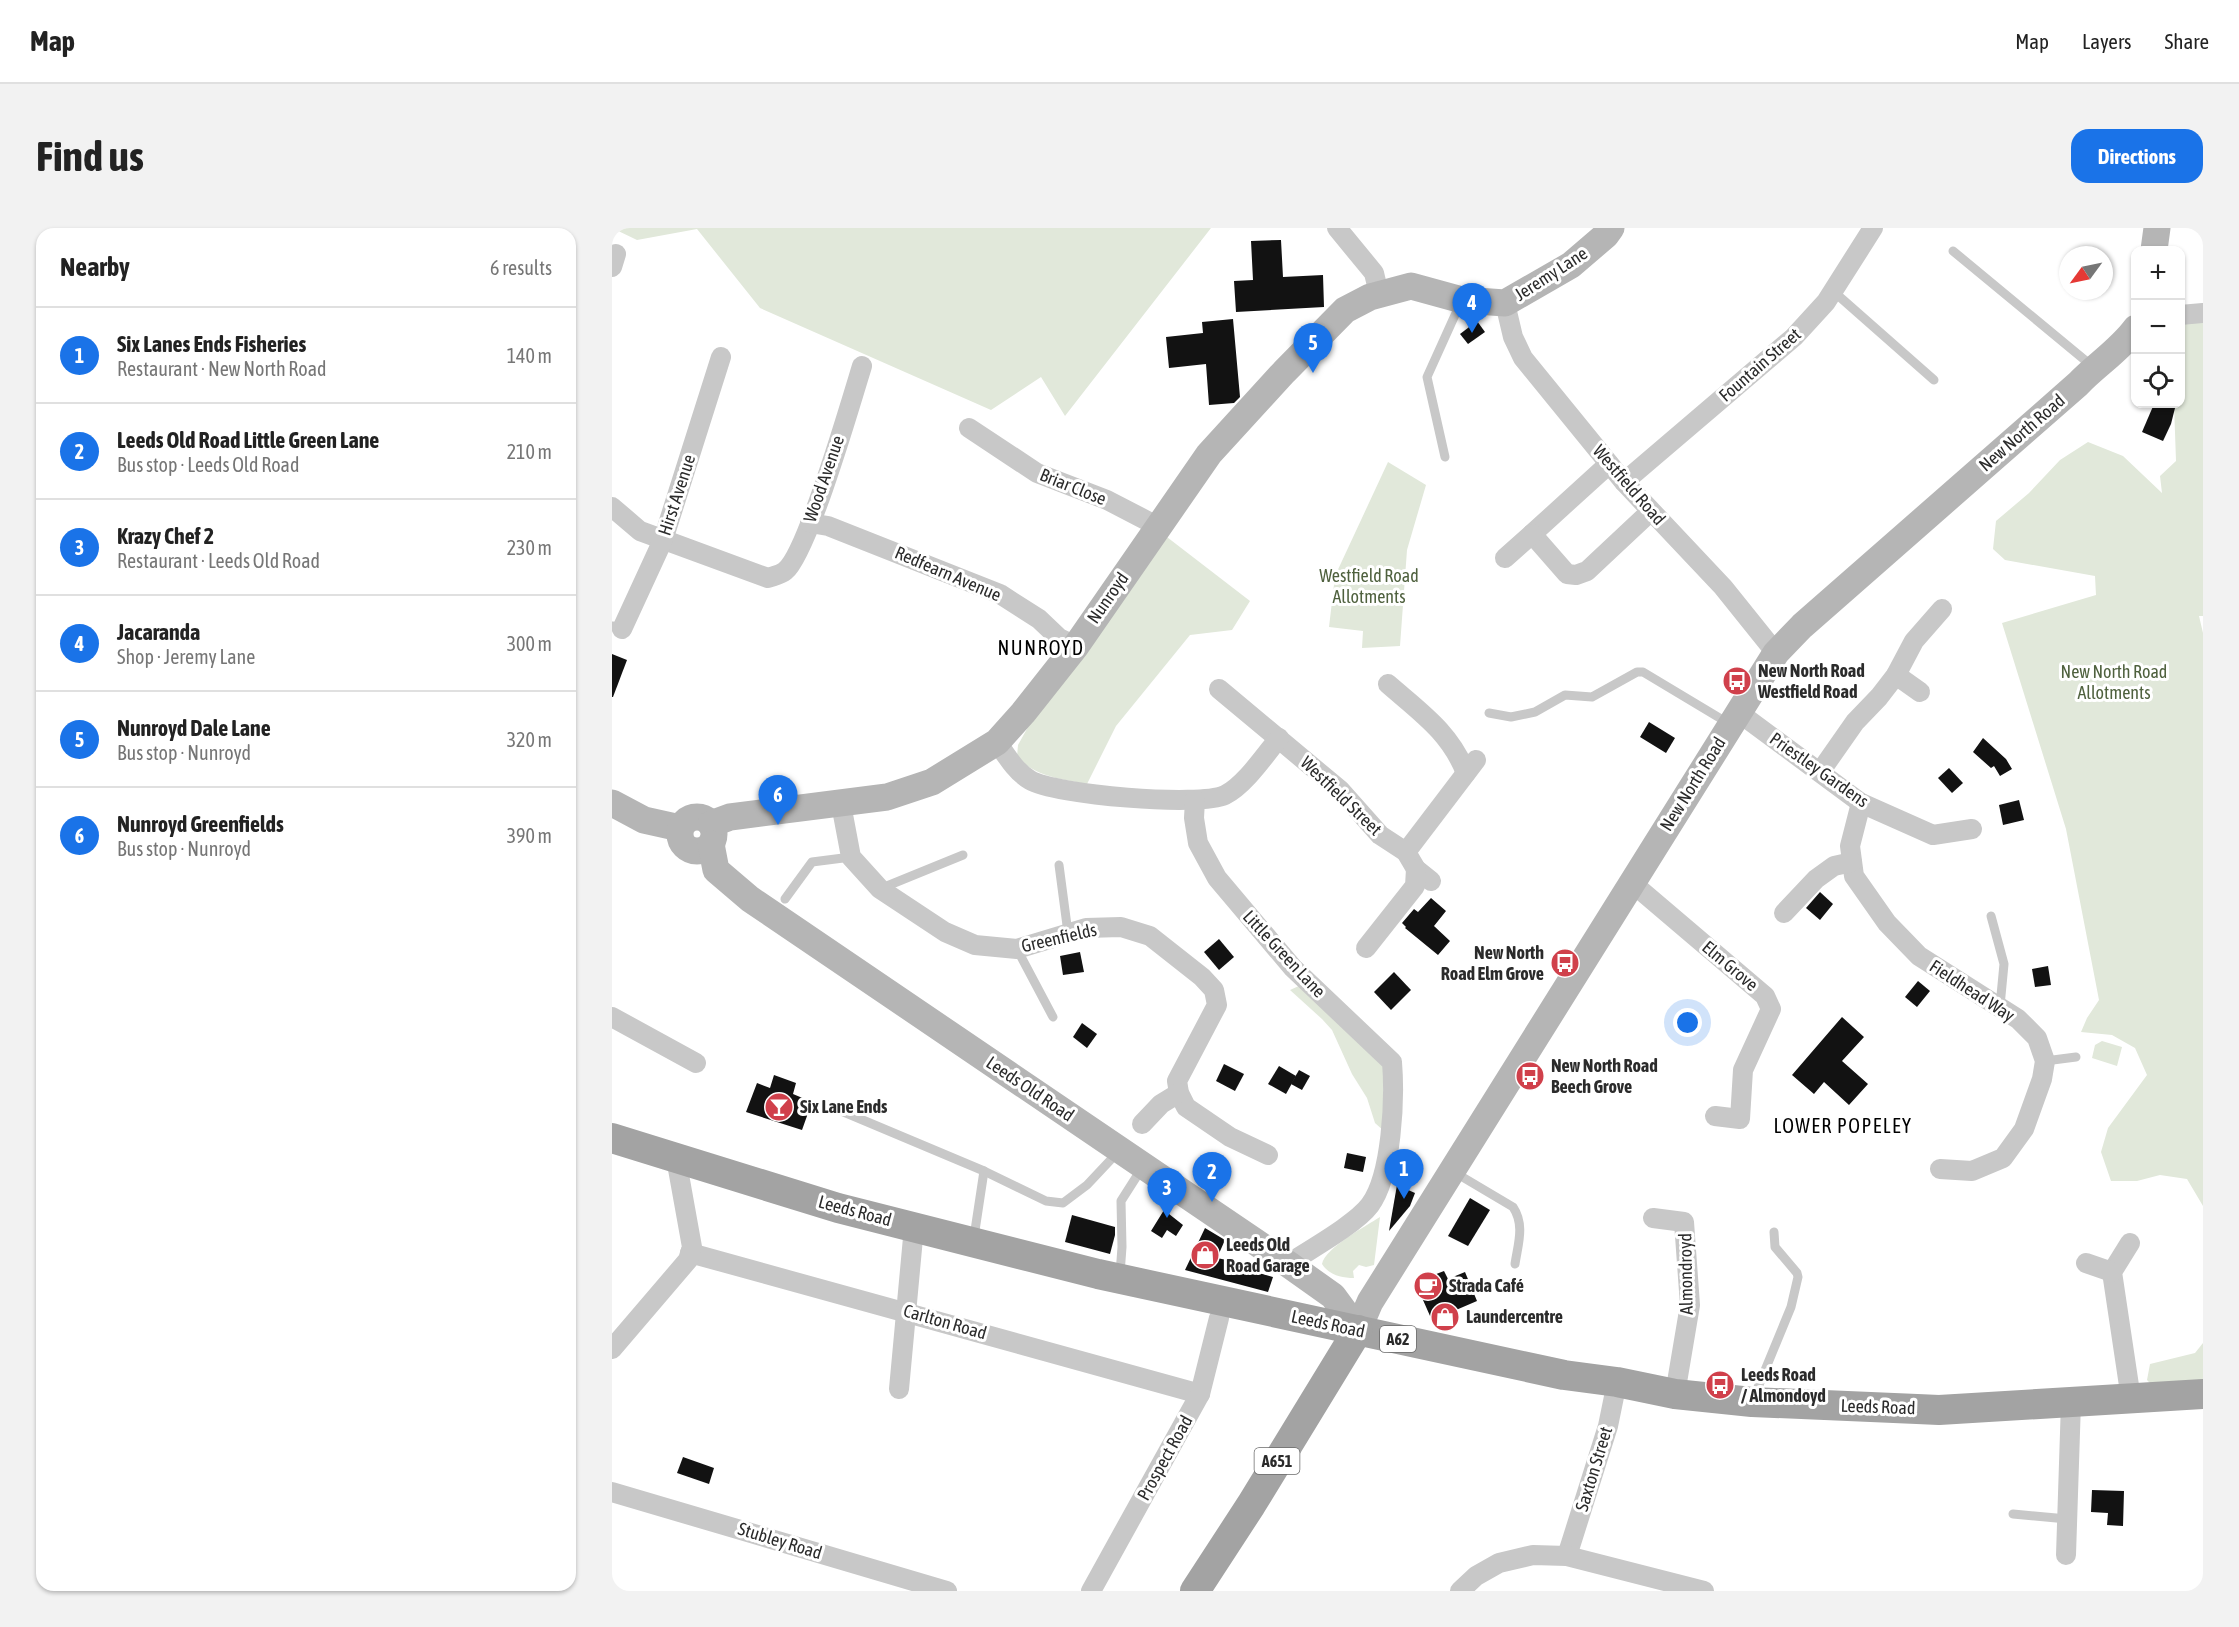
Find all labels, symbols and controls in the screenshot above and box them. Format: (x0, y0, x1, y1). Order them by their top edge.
text: Map (30, 25, 75, 57)
text: Map (2015, 29, 2049, 53)
text: Layers (2082, 29, 2132, 53)
text: Share (2165, 29, 2209, 53)
button: Directions (2071, 129, 2203, 183)
text: Find us (36, 132, 144, 180)
street label: Jeremy Lane (1510, 242, 1591, 305)
north arrow (2059, 246, 2113, 300)
map controls (2131, 246, 2185, 408)
button: + (2131, 246, 2185, 300)
text: Nearby (60, 252, 130, 282)
text: 6 results (490, 256, 552, 279)
pin: 4 (1452, 284, 1492, 333)
button: − (2131, 300, 2185, 354)
pin: 5 (1294, 324, 1332, 373)
street label: Fountain Street (1715, 324, 1805, 406)
text: Six Lanes Ends Fisheries (117, 331, 306, 357)
text: 1 (75, 344, 84, 367)
text: 140 m (507, 344, 552, 367)
button: locate (2131, 354, 2185, 408)
text: Restaurant · New North Road (117, 357, 327, 380)
street label: New North Road (1974, 390, 2069, 476)
text: Leeds Old Road Little Green Lane (117, 427, 379, 453)
street label: Wood Avenue (799, 433, 848, 525)
text: 2 (75, 440, 84, 463)
text: 210 m (507, 440, 552, 463)
street label: Westfield Road (1589, 440, 1670, 529)
street label: Hirst Avenue (654, 452, 699, 538)
text: Bus stop · Leeds Old Road (117, 453, 299, 476)
street label: Briar Close (1037, 464, 1109, 509)
text: Krazy Chef 2 (117, 523, 214, 549)
text: 3 (75, 536, 84, 559)
text: 230 m (507, 536, 552, 559)
street label: Redfearn Avenue (892, 542, 1005, 605)
text: Restaurant · Leeds Old Road (117, 549, 320, 572)
park label: Westfield Road Allotments (1319, 565, 1419, 607)
street label: Nunroyd (1083, 568, 1133, 627)
text: Jacaranda (117, 619, 200, 645)
text: 4 (75, 632, 84, 655)
text: 300 m (507, 632, 552, 655)
district label: NUNROYD (998, 636, 1084, 659)
text: Shop · Jeremy Lane (117, 645, 255, 668)
place label: New North Road Westfield Road (1757, 660, 1865, 702)
park label: New North Road Allotments (2061, 661, 2167, 703)
bus stop icon: New North Road Westfield Road (1721, 665, 1753, 697)
text: Nunroyd Dale Lane (117, 715, 271, 741)
text: 5 (75, 728, 84, 751)
text: 320 m (507, 728, 552, 751)
street label: Priestley Gardens (1766, 728, 1873, 811)
street label: New North Road (1655, 733, 1730, 835)
text: Bus stop · Nunroyd (117, 741, 251, 764)
street label: Westfield Street (1296, 752, 1386, 840)
pin: 6 (758, 776, 798, 825)
text: Nunroyd Greenfields (117, 811, 284, 837)
text: 6 (75, 824, 84, 847)
text: 390 m (507, 824, 552, 847)
text: Bus stop · Nunroyd (117, 837, 251, 860)
street label: Little Green Lane (1239, 906, 1330, 1002)
street label: Greenfields (1019, 919, 1099, 956)
street label: Elm Grove (1698, 936, 1763, 995)
place label: New North Road Elm Grove (1441, 942, 1544, 984)
bus stop icon: New North Road Elm Grove (1549, 947, 1581, 979)
street label: Fieldhead Way (1926, 955, 2019, 1026)
your location (1673, 1008, 1702, 1037)
street label: Leeds Old Road (983, 1052, 1078, 1126)
place label: New North Road Beech Grove (1551, 1055, 1658, 1097)
bus stop icon: New North Road Beech Grove (1514, 1060, 1546, 1092)
bar icon: Six Lane Ends (763, 1091, 795, 1123)
place label: Six Lane Ends (800, 1096, 888, 1117)
district label: LOWER POPELEY (1773, 1114, 1913, 1137)
pin: 1 (1384, 1150, 1424, 1199)
pin: 2 (1192, 1152, 1232, 1202)
pin: 3 (1148, 1168, 1186, 1218)
street label: Leeds Road (816, 1191, 894, 1230)
street label: Almondroyd (1674, 1233, 1697, 1315)
place label: Leeds Old Road Garage (1226, 1234, 1310, 1276)
shop icon: Leeds Old Road Garage (1189, 1239, 1221, 1271)
cafe icon: Strada Café (1412, 1270, 1444, 1302)
place label: Strada Café (1449, 1275, 1524, 1296)
street label: Carlton Road (901, 1300, 989, 1343)
shop icon: Laundercentre (1429, 1301, 1461, 1333)
street label: Leeds Road (1289, 1305, 1367, 1342)
place label: Laundercentre (1466, 1306, 1563, 1327)
road number: A62 (1380, 1326, 1416, 1352)
place label: Leeds Road / Almondoyd (1741, 1364, 1826, 1406)
bus stop icon: Leeds Road / Almondoyd (1704, 1369, 1736, 1401)
street label: Leeds Road (1840, 1395, 1916, 1418)
street label: Prospect Road (1133, 1411, 1197, 1504)
street label: Saxton Street (1571, 1424, 1616, 1514)
road number: A651 (1254, 1448, 1300, 1474)
street label: Stubley Road (736, 1518, 825, 1563)

